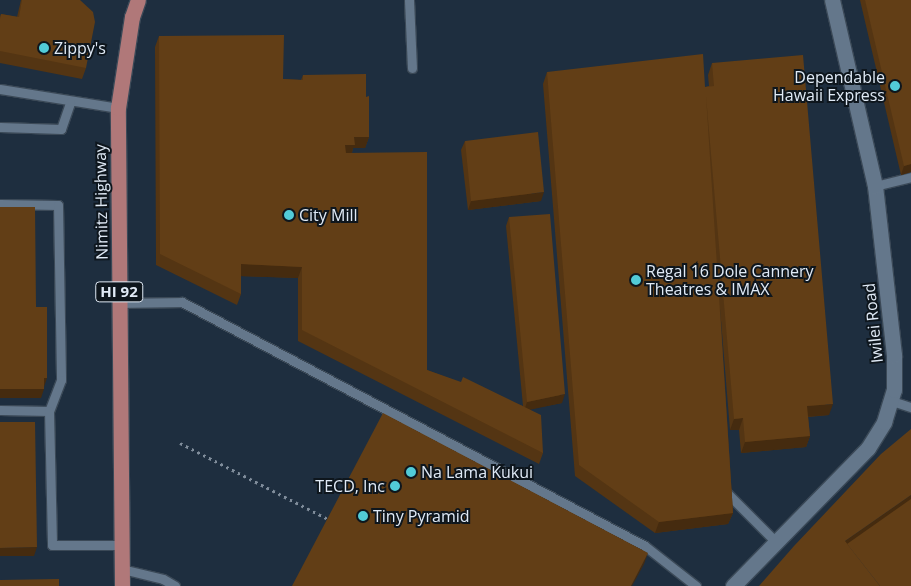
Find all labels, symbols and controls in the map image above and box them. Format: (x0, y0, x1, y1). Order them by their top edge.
place label: Zippy's (54, 38, 106, 58)
marker: Zippy's (38, 42, 50, 54)
place label: Dependable Hawaii Express (773, 67, 885, 105)
marker: Dependable Hawaii Express (889, 80, 901, 92)
street label: Nimitz Highway (90, 144, 112, 260)
place label: City Mill (299, 205, 358, 225)
marker: City Mill (283, 209, 295, 221)
place label: Regal 16 Dole Cannery Theatres & IMAX (646, 261, 814, 299)
marker: Regal 16 Dole Cannery Theatres & IMAX (630, 274, 642, 286)
road number: HI 92 (95, 280, 143, 304)
street label: Iwilei Road (859, 282, 887, 364)
place label: Na Lama Kukui (421, 462, 533, 482)
marker: Na Lama Kukui (405, 466, 417, 478)
place label: TECD, Inc (315, 476, 385, 496)
marker: TECD, Inc (389, 480, 401, 492)
place label: Tiny Pyramid (373, 506, 470, 526)
marker: Tiny Pyramid (357, 510, 369, 522)

